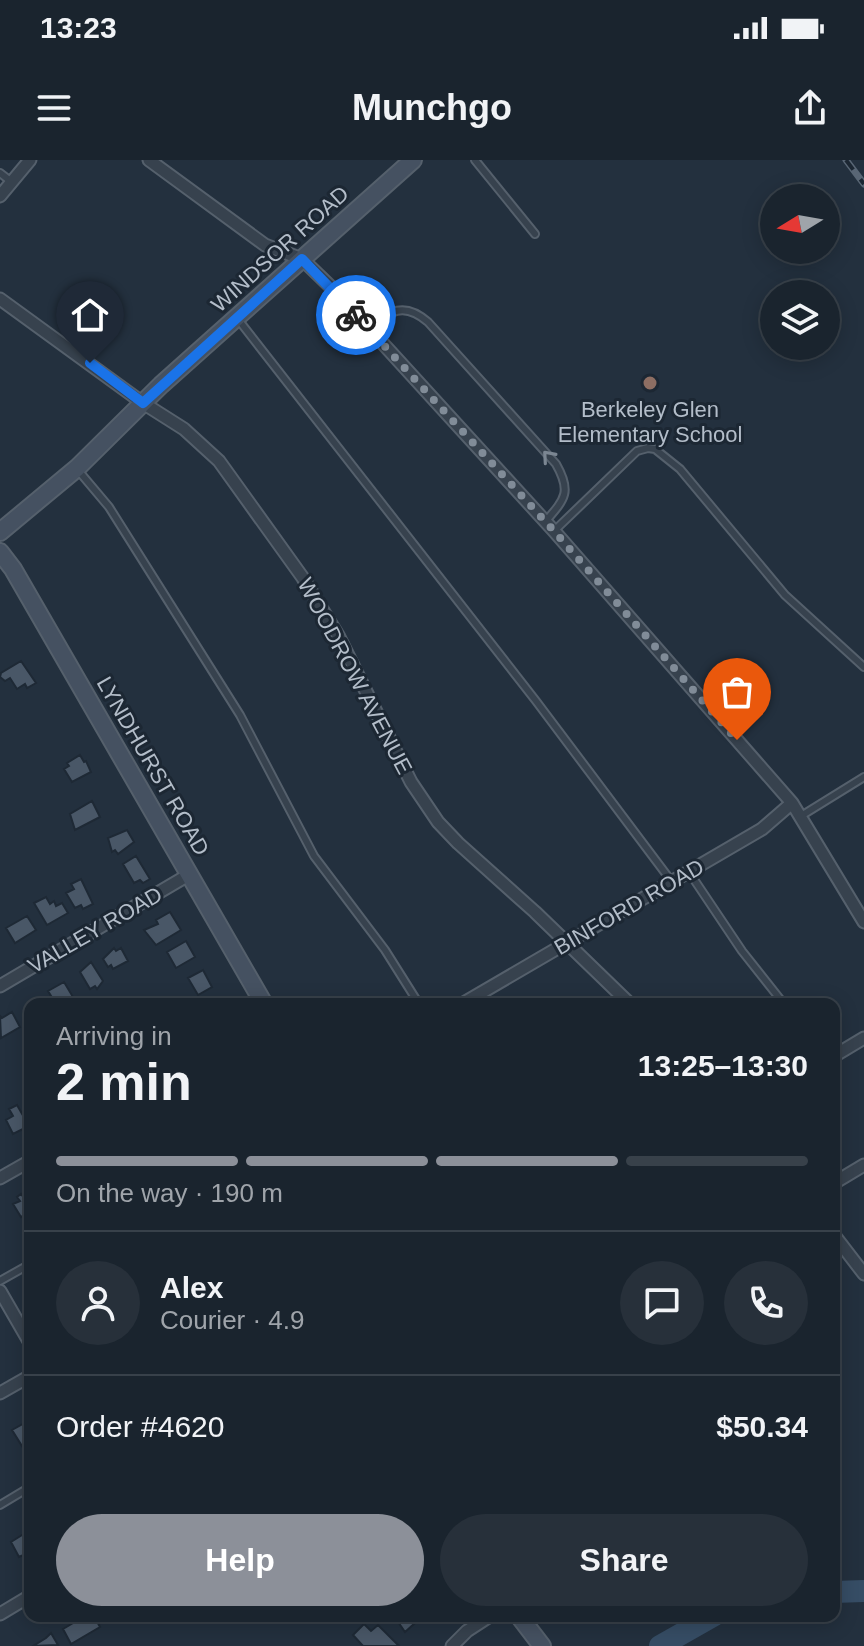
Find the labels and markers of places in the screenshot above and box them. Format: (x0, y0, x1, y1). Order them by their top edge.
pin (56, 281, 124, 363)
marker: Berkeley Glen Elementary School (641, 374, 659, 392)
place label: Berkeley Glen Elementary School (558, 397, 742, 447)
pin (703, 658, 771, 740)

